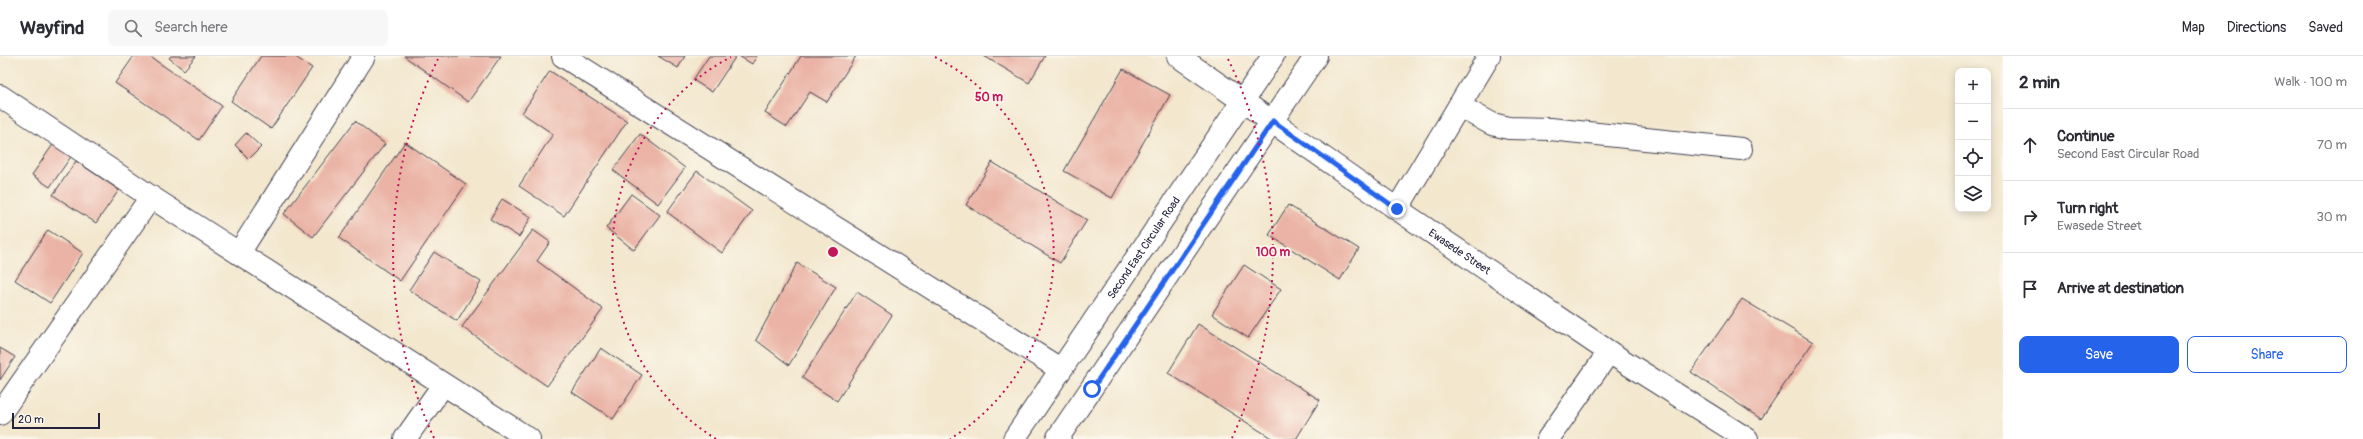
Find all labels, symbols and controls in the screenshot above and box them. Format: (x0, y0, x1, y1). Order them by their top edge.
search box (108, 10, 388, 46)
text: Wayfind (20, 16, 84, 40)
icon: search (122, 17, 144, 39)
text: Search here (154, 18, 228, 37)
text: Map (2182, 19, 2205, 36)
text: Directions (2227, 19, 2286, 36)
text: Saved (2308, 19, 2343, 36)
map controls (1955, 68, 1991, 212)
button: + (1955, 68, 1991, 104)
text: 2 min (2019, 72, 2060, 93)
text: Walk · 100 m (2274, 74, 2347, 90)
text: 50 m (975, 90, 1003, 105)
button: − (1955, 104, 1991, 140)
text: Continue (2057, 127, 2115, 146)
icon: ahead (2019, 134, 2041, 156)
text: 70 m (2317, 137, 2347, 153)
button: locate (1955, 140, 1991, 176)
text: Second East Circular Road (2057, 146, 2199, 162)
button: layers (1955, 176, 1991, 212)
street label: Second East Circular Road (1105, 194, 1183, 302)
text: Turn right (2057, 199, 2118, 218)
route end (1388, 200, 1406, 218)
icon: right (2019, 206, 2041, 228)
text: 30 m (2317, 209, 2347, 225)
text: Ewasede Street (2057, 218, 2142, 234)
street label: Ewasede Street (1426, 226, 1493, 278)
centre of rings (826, 245, 840, 259)
text: 100 m (1256, 245, 1291, 260)
icon: arrive (2019, 278, 2041, 300)
text: Arrive at destination (2057, 279, 2184, 298)
button: Save (2019, 336, 2179, 373)
button: Share (2187, 336, 2347, 373)
route start (1083, 380, 1101, 398)
scale bar (12, 411, 100, 430)
text: 20 m (18, 413, 44, 426)

